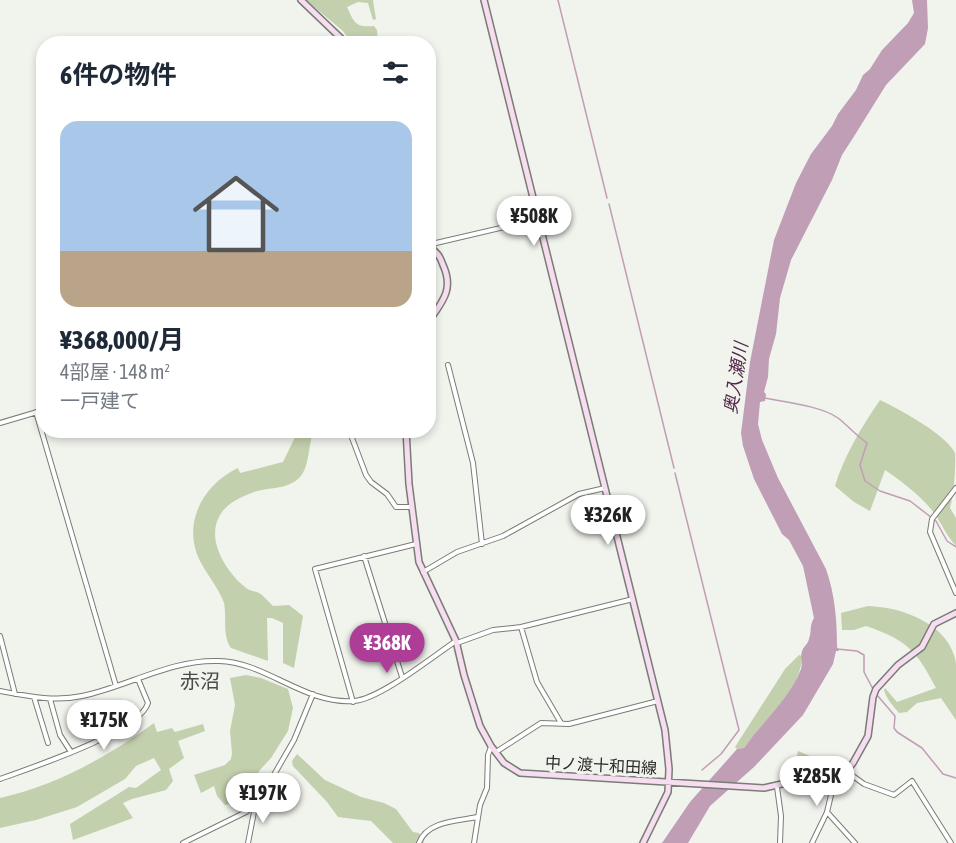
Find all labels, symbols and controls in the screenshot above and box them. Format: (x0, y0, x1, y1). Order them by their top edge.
icon: filters (379, 56, 412, 89)
text: 6件の物件 (60, 60, 176, 90)
icon: home (182, 160, 290, 268)
pin: ¥508K (492, 196, 576, 247)
text: ¥508K (511, 204, 557, 227)
text: ¥368,000/月 (60, 325, 184, 355)
water label: 奥入瀬川 (720, 339, 752, 415)
text: 4部屋 · 148 m² (60, 360, 170, 383)
text: 一戸建て (60, 389, 140, 412)
pin: ¥326K (566, 495, 650, 546)
text: ¥326K (585, 503, 631, 526)
pin: ¥368K (345, 623, 429, 674)
text: ¥368K (364, 631, 410, 654)
district label: 赤沼 (180, 669, 220, 692)
pin: ¥175K (62, 700, 146, 751)
text: ¥175K (81, 708, 127, 731)
street label: 中ノ渡十和田線 (545, 753, 657, 777)
pin: ¥285K (775, 756, 859, 807)
text: ¥285K (794, 764, 840, 787)
pin: ¥197K (221, 773, 305, 824)
text: ¥197K (240, 781, 286, 804)

